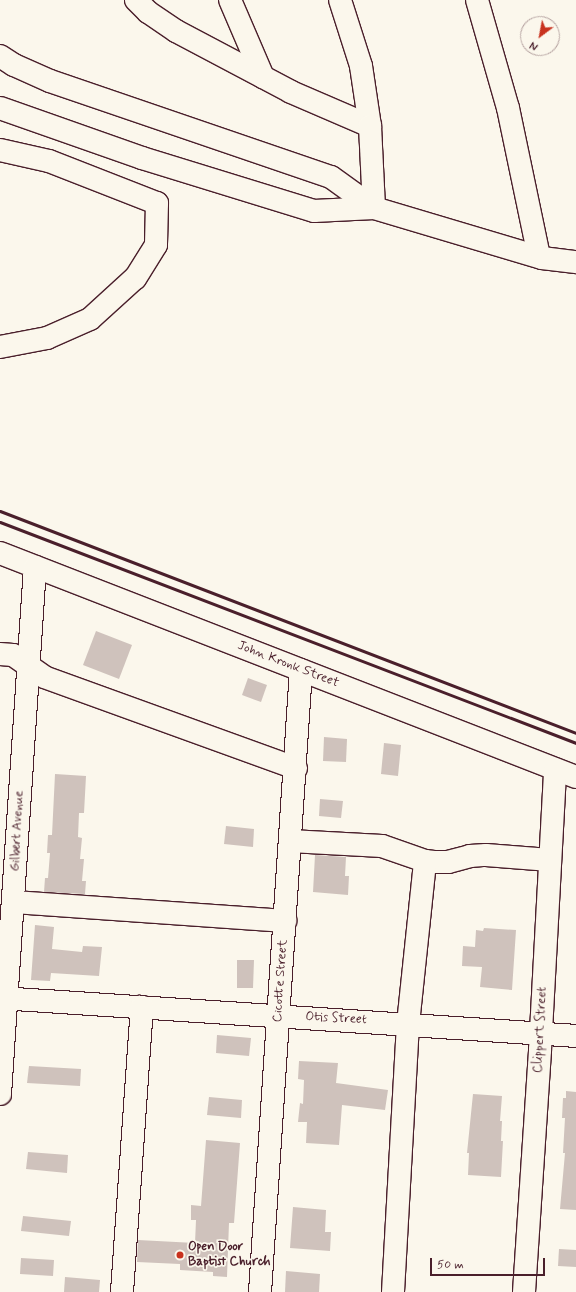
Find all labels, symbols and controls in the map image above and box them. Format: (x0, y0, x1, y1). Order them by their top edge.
north arrow (520, 16, 560, 56)
text: N (527, 37, 541, 53)
street label: John Kronk Street (235, 639, 341, 691)
street label: Gilbert Avenue (8, 790, 28, 872)
street label: Cicotte Street (270, 939, 292, 1023)
street label: Clippert Street (531, 985, 551, 1075)
street label: Otis Street (304, 1010, 368, 1028)
place label: Open Door Baptist Church (188, 1240, 271, 1271)
marker: Open Door Baptist Church (175, 1250, 185, 1260)
scale bar (432, 1250, 547, 1276)
text: 50 m (437, 1257, 464, 1273)

